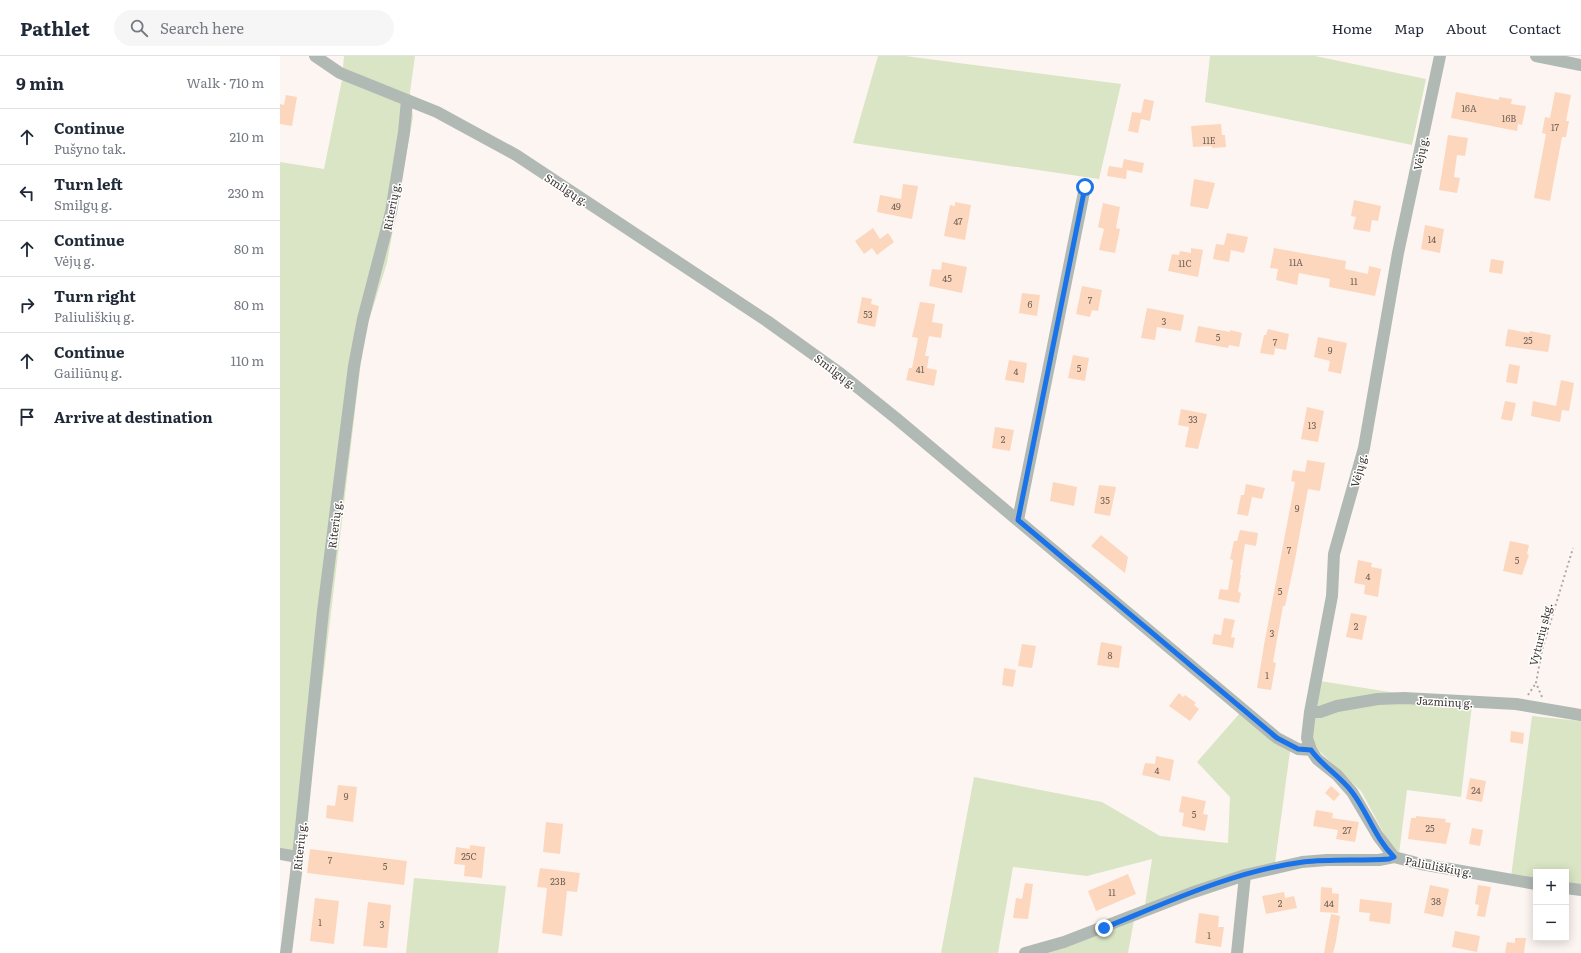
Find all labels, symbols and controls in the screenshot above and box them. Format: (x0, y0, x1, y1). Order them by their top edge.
search box (114, 10, 394, 46)
text: Pathlet (20, 14, 90, 42)
text: Search here (160, 16, 244, 39)
icon: search (128, 17, 150, 39)
text: Home (1332, 18, 1372, 38)
text: Map (1394, 18, 1424, 38)
text: About (1446, 18, 1487, 38)
text: Contact (1509, 18, 1561, 38)
text: 9 min (16, 70, 64, 95)
text: Walk · 710 m (187, 73, 264, 92)
house number: 16A (1461, 101, 1477, 115)
house number: 16B (1502, 111, 1516, 125)
text: Continue (54, 116, 124, 139)
house number: 17 (1551, 120, 1559, 134)
icon: ahead (16, 126, 38, 148)
text: 210 m (229, 127, 264, 146)
house number: 11E (1202, 133, 1216, 147)
street label: Vėjų g. (1409, 134, 1431, 172)
text: Pušyno tak. (54, 139, 126, 158)
street label: Smilgų g. (542, 169, 592, 209)
text: Turn left (54, 172, 123, 195)
route start (1076, 178, 1094, 196)
street label: Riterių g. (378, 180, 404, 232)
icon: left (16, 182, 38, 204)
text: 230 m (228, 183, 264, 202)
text: Smilgų g. (54, 195, 113, 214)
house number: 49 (891, 199, 901, 213)
house number: 47 (953, 214, 963, 228)
text: Continue (54, 228, 124, 251)
house number: 14 (1428, 232, 1436, 246)
icon: ahead (16, 238, 38, 260)
text: 80 m (234, 239, 264, 258)
text: Vėjų g. (54, 251, 95, 270)
house number: 11A (1289, 255, 1303, 269)
house number: 11C (1178, 256, 1192, 270)
house number: 45 (942, 271, 952, 285)
house number: 11 (1350, 274, 1358, 288)
text: Turn right (54, 284, 136, 307)
house number: 7 (1088, 293, 1093, 307)
icon: right (16, 294, 38, 316)
text: 80 m (234, 295, 264, 314)
house number: 6 (1028, 297, 1033, 311)
text: Paliuliškių g. (54, 307, 135, 326)
house number: 53 (863, 307, 873, 321)
house number: 3 (1162, 314, 1167, 328)
house number: 5 (1216, 330, 1221, 344)
house number: 25 (1523, 333, 1533, 347)
house number: 7 (1273, 335, 1278, 349)
text: Continue (54, 340, 124, 363)
house number: 9 (1328, 343, 1333, 357)
icon: ahead (16, 350, 38, 372)
street label: Smilgų g. (811, 350, 861, 392)
text: 110 m (231, 351, 264, 370)
house number: 5 (1077, 361, 1082, 375)
house number: 41 (916, 362, 925, 376)
text: Gailiūnų g. (54, 363, 122, 382)
house number: 4 (1014, 364, 1019, 378)
text: Arrive at destination (54, 405, 213, 428)
icon: arrive (16, 406, 38, 428)
house number: 33 (1188, 412, 1198, 426)
house number: 13 (1308, 418, 1316, 432)
house number: 2 (1001, 432, 1006, 446)
street label: Vėjų g. (1346, 451, 1370, 489)
house number: 35 (1100, 493, 1110, 507)
street label: Riterių g. (323, 499, 345, 549)
house number: 9 (1295, 501, 1300, 515)
house number: 7 (1287, 543, 1292, 557)
house number: 5 (1515, 553, 1520, 567)
house number: 4 (1366, 569, 1371, 583)
house number: 5 (1278, 584, 1283, 598)
street label: Vyturių skg. (1524, 601, 1556, 667)
house number: 2 (1354, 619, 1359, 633)
house number: 3 (1270, 626, 1275, 640)
house number: 8 (1108, 648, 1113, 662)
house number: 1 (1265, 668, 1269, 682)
street label: Jazminų g. (1416, 692, 1474, 710)
house number: 4 (1155, 763, 1160, 777)
house number: 24 (1471, 783, 1481, 797)
house number: 9 (344, 789, 349, 803)
house number: 5 (1192, 807, 1197, 821)
street label: Riterių g. (288, 821, 310, 871)
house number: 25 (1425, 821, 1435, 835)
house number: 27 (1342, 823, 1352, 837)
house number: 25C (461, 849, 477, 863)
street label: Paliuliškių g. (1404, 852, 1474, 880)
house number: 7 (328, 853, 333, 867)
house number: 5 (383, 859, 388, 873)
map controls (1533, 869, 1569, 941)
button: + (1533, 869, 1569, 905)
house number: 23B (550, 874, 566, 888)
house number: 11 (1108, 885, 1116, 899)
house number: 38 (1431, 894, 1441, 908)
house number: 2 (1278, 896, 1283, 910)
house number: 44 (1324, 896, 1334, 910)
button: − (1533, 905, 1569, 941)
house number: 1 (318, 915, 322, 929)
house number: 3 (380, 917, 385, 931)
route end (1095, 919, 1113, 937)
house number: 1 (1207, 928, 1211, 942)

